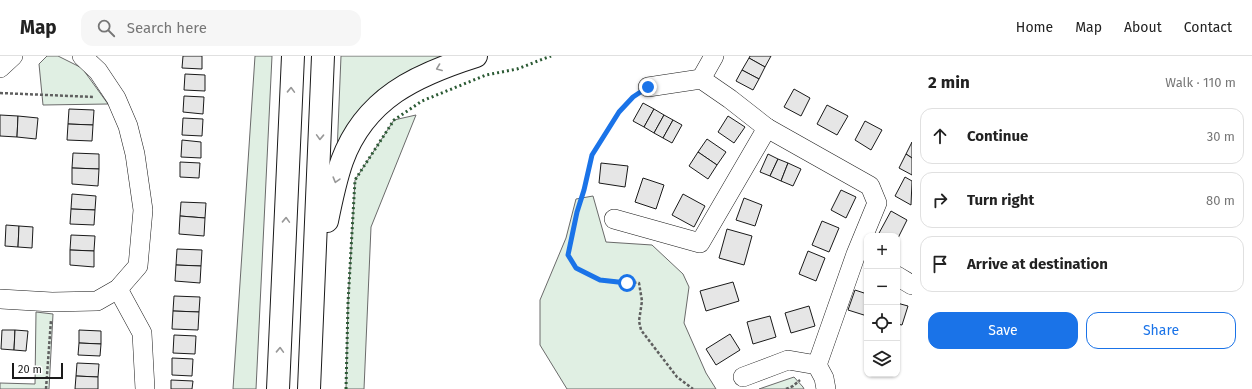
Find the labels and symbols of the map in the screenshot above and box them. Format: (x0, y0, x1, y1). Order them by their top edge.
one-way arrow (435, 64, 442, 72)
route end (639, 78, 657, 96)
one-way arrow (287, 87, 295, 93)
one-way arrow (316, 134, 324, 140)
one-way arrow (332, 176, 341, 183)
one-way arrow (281, 217, 290, 223)
route start (618, 274, 636, 292)
one-way arrow (276, 347, 284, 353)
scale bar (12, 361, 63, 380)

